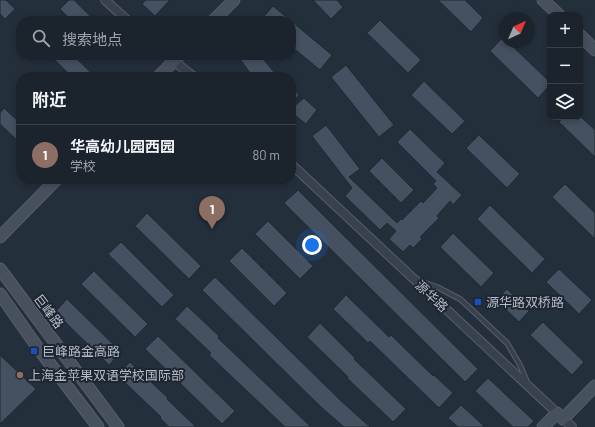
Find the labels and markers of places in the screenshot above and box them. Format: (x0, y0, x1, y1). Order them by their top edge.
pin: 1 (199, 196, 225, 229)
place label: 源华路双桥路 (486, 294, 564, 310)
marker: 源华路双桥路 (473, 297, 483, 307)
place label: 巨峰路金高路 (42, 343, 120, 359)
marker: 巨峰路金高路 (29, 346, 39, 356)
place label: 上海金苹果双语学校国际部 (28, 367, 184, 383)
marker: 上海金苹果双语学校国际部 (15, 370, 25, 380)

